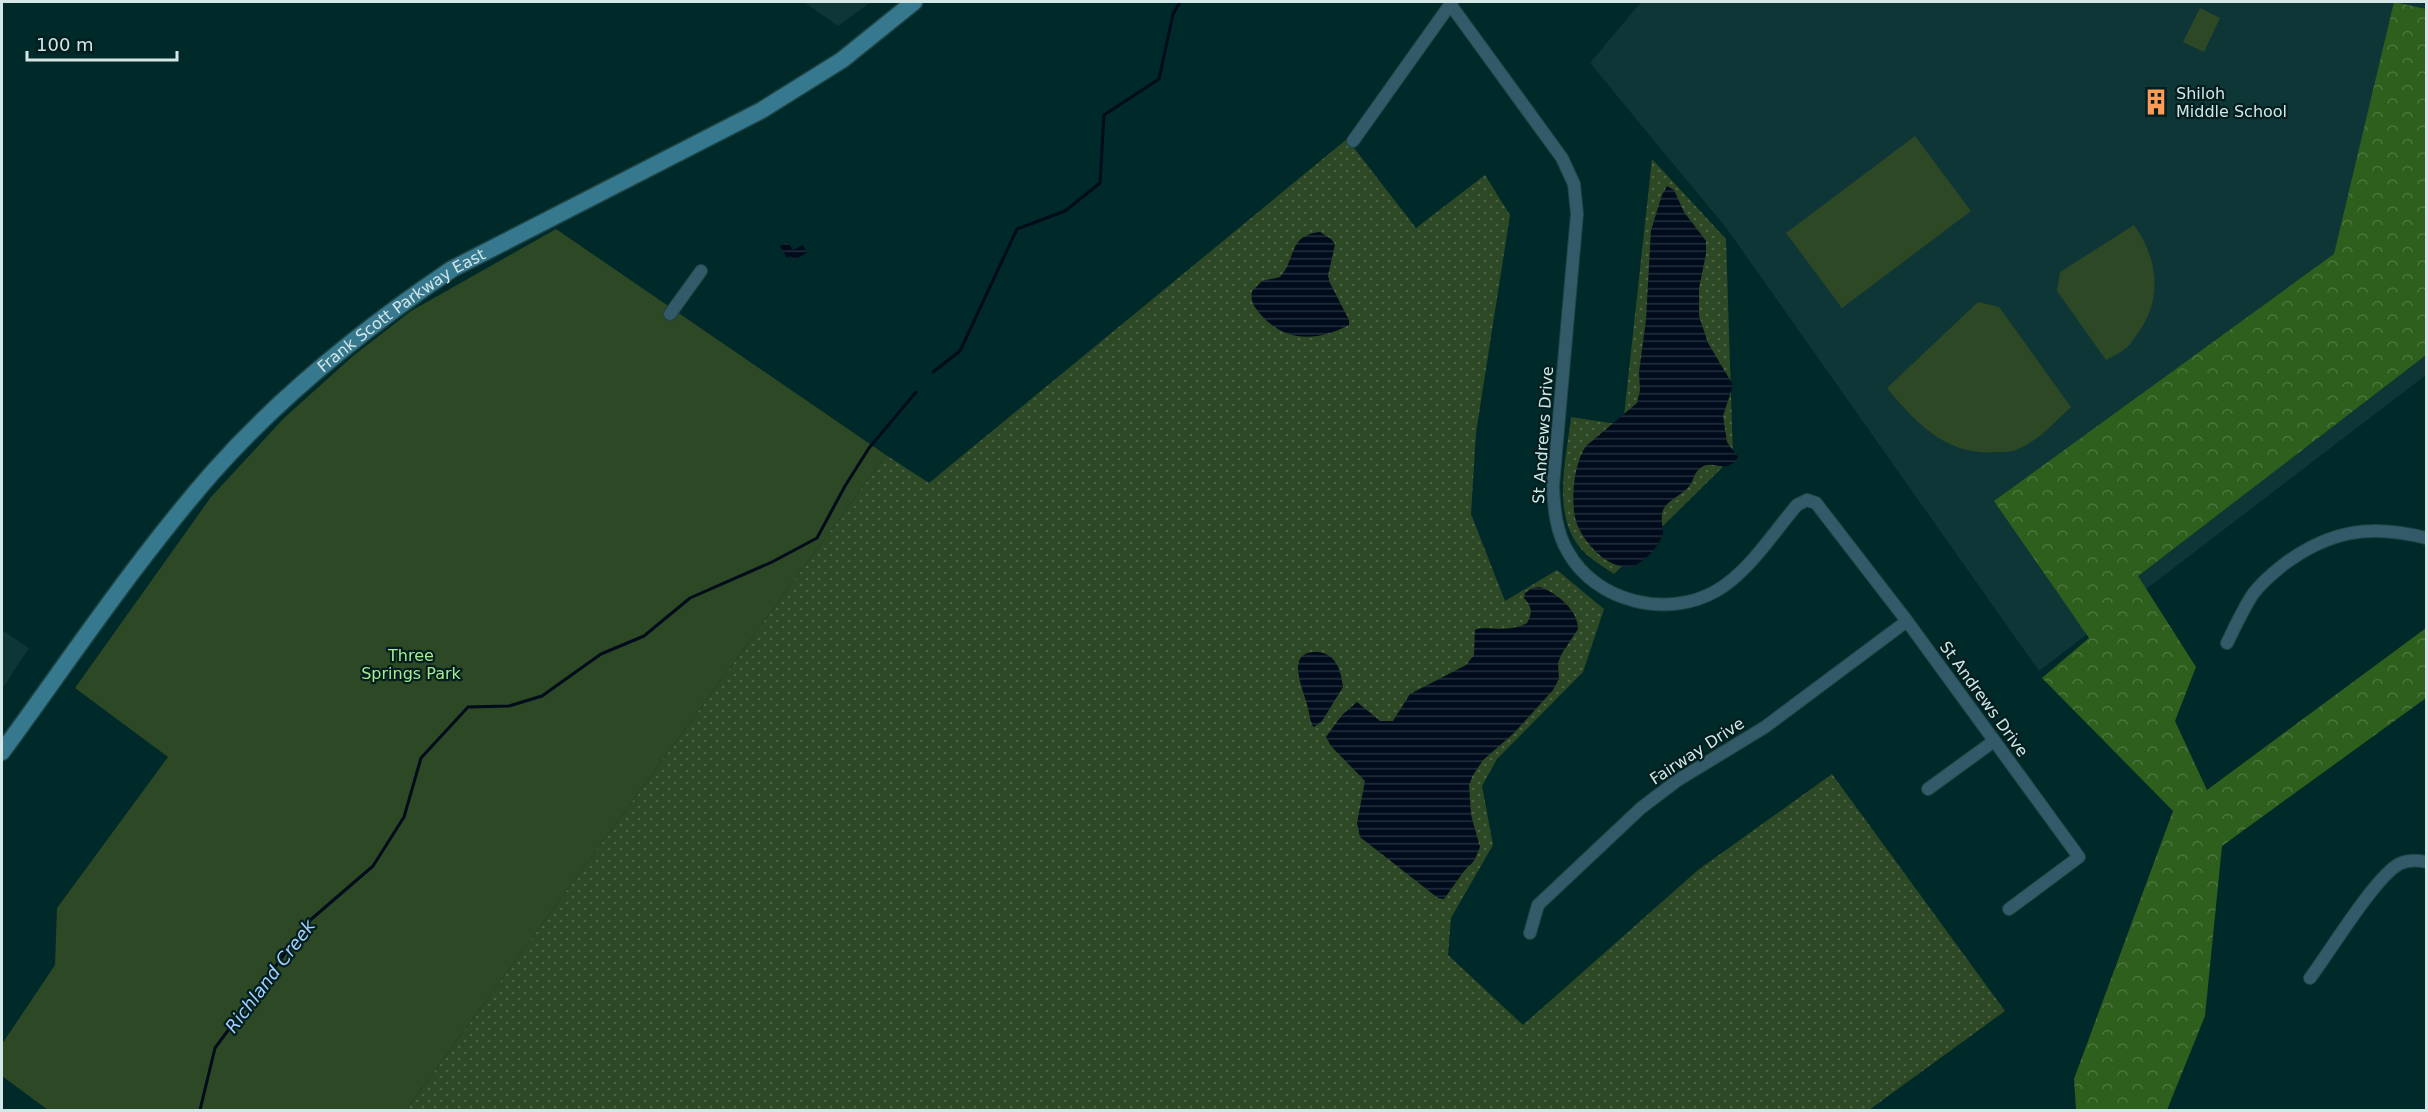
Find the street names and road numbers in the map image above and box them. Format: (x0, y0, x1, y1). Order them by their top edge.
street label: Frank Scott Parkway East (313, 244, 488, 376)
street label: St Andrews Drive (1529, 366, 1557, 504)
street label: St Andrews Drive (1936, 638, 2032, 760)
street label: Fairway Drive (1646, 713, 1748, 789)

